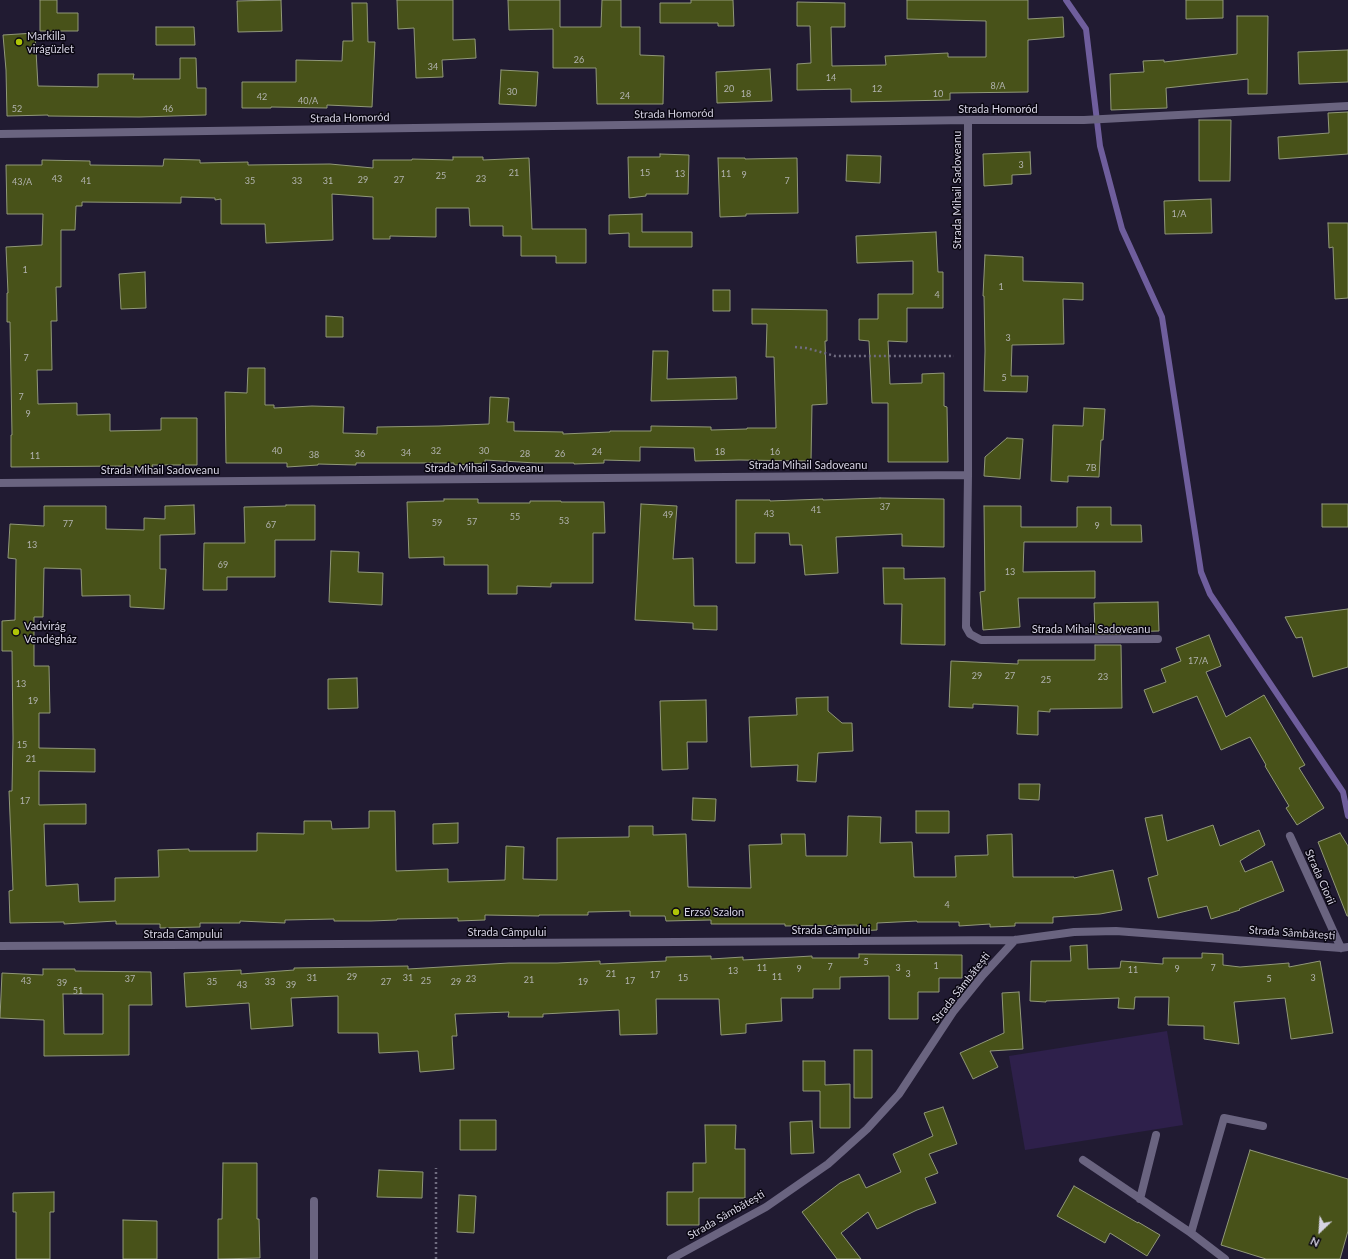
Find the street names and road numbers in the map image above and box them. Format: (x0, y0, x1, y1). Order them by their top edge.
street label: Strada Homoród (958, 102, 1038, 116)
street label: Strada Homoród (634, 107, 714, 121)
street label: Strada Homoród (310, 111, 390, 125)
street label: Strada Mihail Sadoveanu (950, 131, 964, 249)
street label: Strada Mihail Sadoveanu (749, 458, 867, 472)
street label: Strada Mihail Sadoveanu (425, 461, 543, 475)
street label: Strada Mihail Sadoveanu (101, 463, 219, 477)
street label: Strada Mihail Sadoveanu (1032, 622, 1150, 636)
street label: Strada Ciorii (1302, 847, 1338, 907)
street label: Strada Câmpului (791, 923, 871, 937)
street label: Strada Sâmbătești (1248, 923, 1336, 943)
street label: Strada Câmpului (467, 925, 547, 939)
street label: Strada Câmpului (143, 927, 223, 941)
street label: Strada Sâmbătești (929, 950, 993, 1026)
street label: Strada Sâmbătești (685, 1188, 767, 1242)

